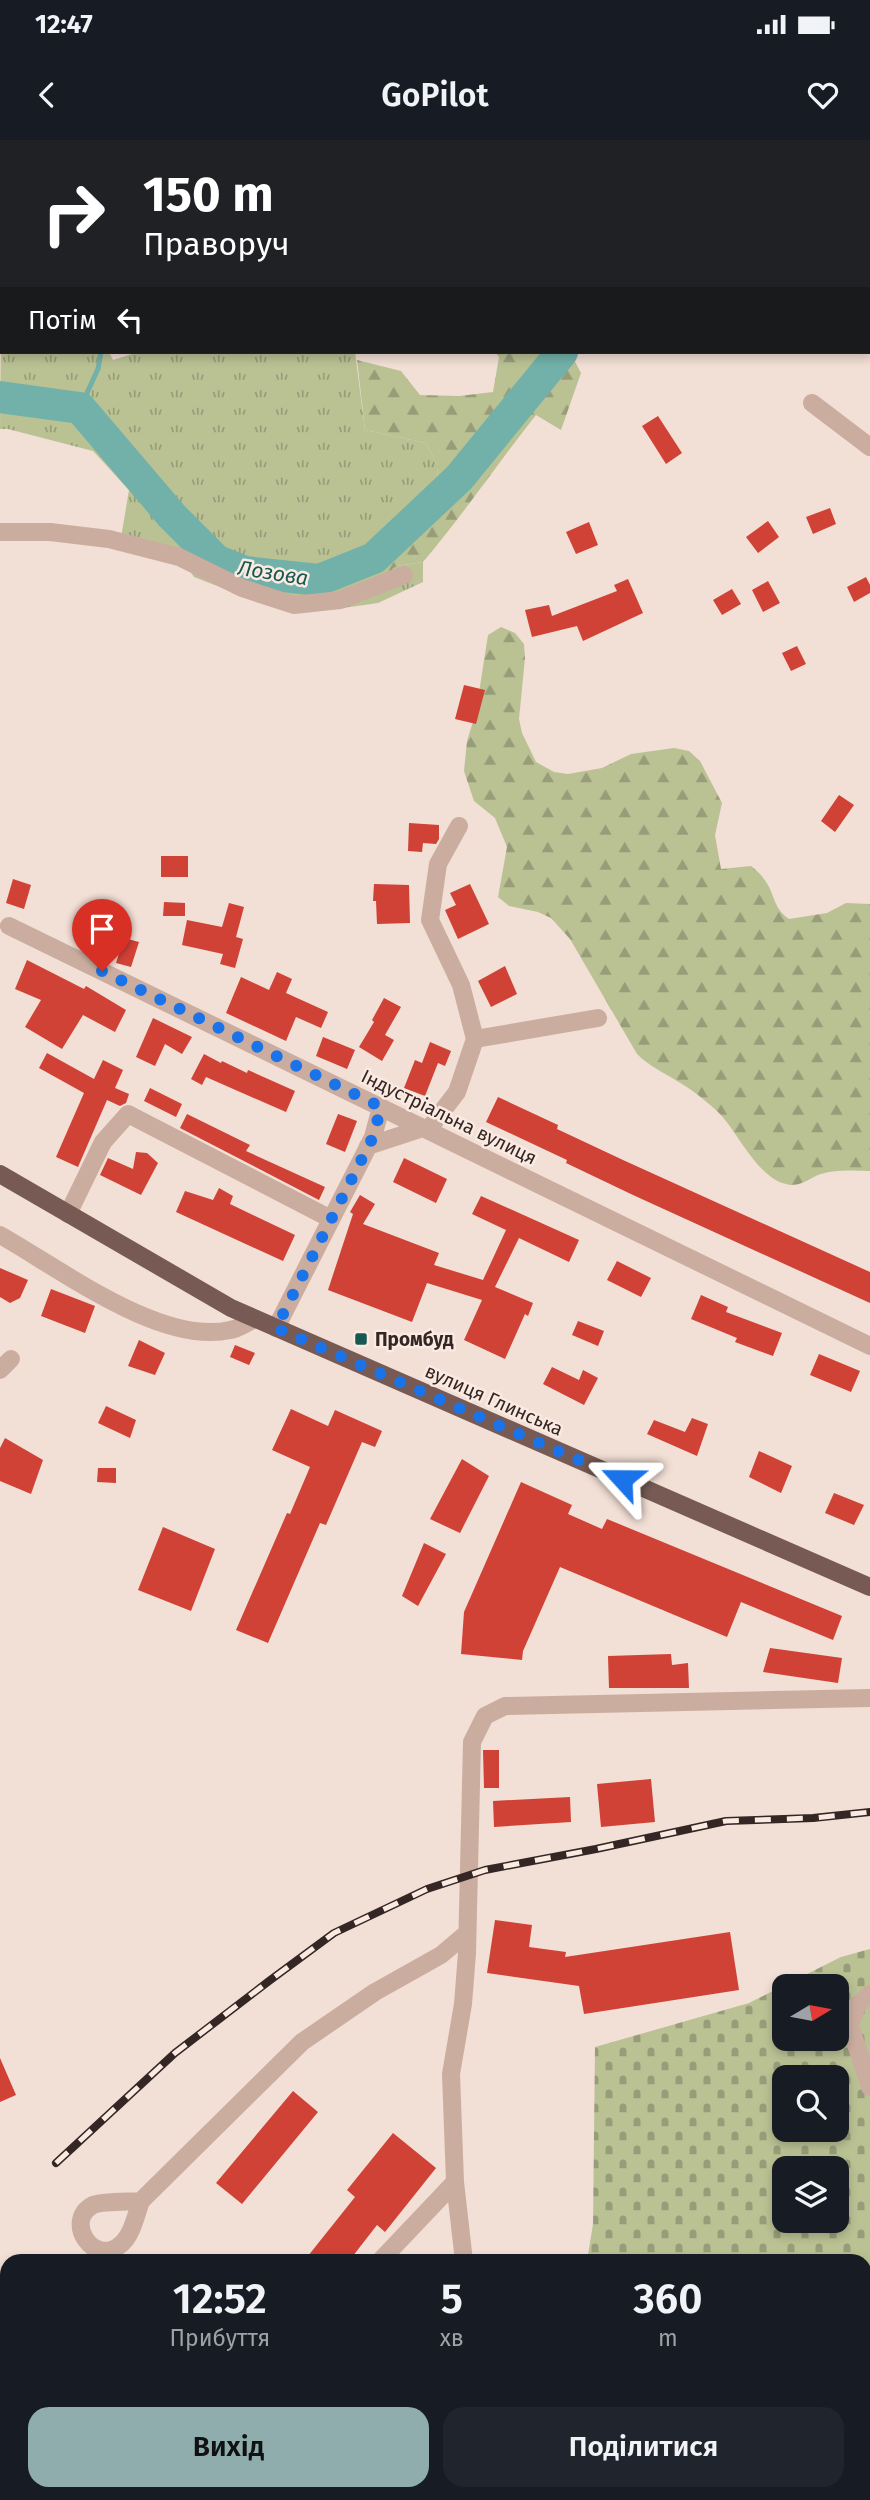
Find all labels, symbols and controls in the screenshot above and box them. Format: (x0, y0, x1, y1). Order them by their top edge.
text: 12:47 (35, 9, 93, 40)
icon: back (28, 76, 66, 114)
text: GoPilot (381, 76, 489, 114)
icon: heart (804, 76, 842, 114)
text: 150 m (143, 165, 274, 224)
icon: right (28, 168, 119, 259)
text: Праворуч (143, 225, 290, 263)
icon: left (111, 301, 149, 339)
text: Потім (28, 305, 97, 336)
water label: Лозова (235, 554, 310, 591)
pin (72, 899, 132, 971)
icon: arrive (83, 910, 121, 948)
street label: Індустріальна вулиця (358, 1065, 540, 1169)
place label: Промбуд (375, 1328, 454, 1351)
marker: Промбуд (353, 1331, 369, 1347)
street label: вулиця Глинська (421, 1359, 567, 1441)
position arrow (585, 1442, 659, 1516)
north arrow (772, 1974, 849, 2051)
map controls (772, 1974, 849, 2233)
button: search (772, 2065, 849, 2142)
button: layers (772, 2156, 849, 2233)
text: 12:52 (173, 2274, 267, 2324)
text: 5 (441, 2274, 463, 2324)
text: 360 (633, 2274, 703, 2324)
text: Прибуття (169, 2324, 270, 2352)
text: хв (440, 2324, 464, 2352)
text: m (658, 2324, 678, 2352)
button: Вихід (28, 2407, 429, 2487)
button: Поділитися (443, 2407, 844, 2487)

